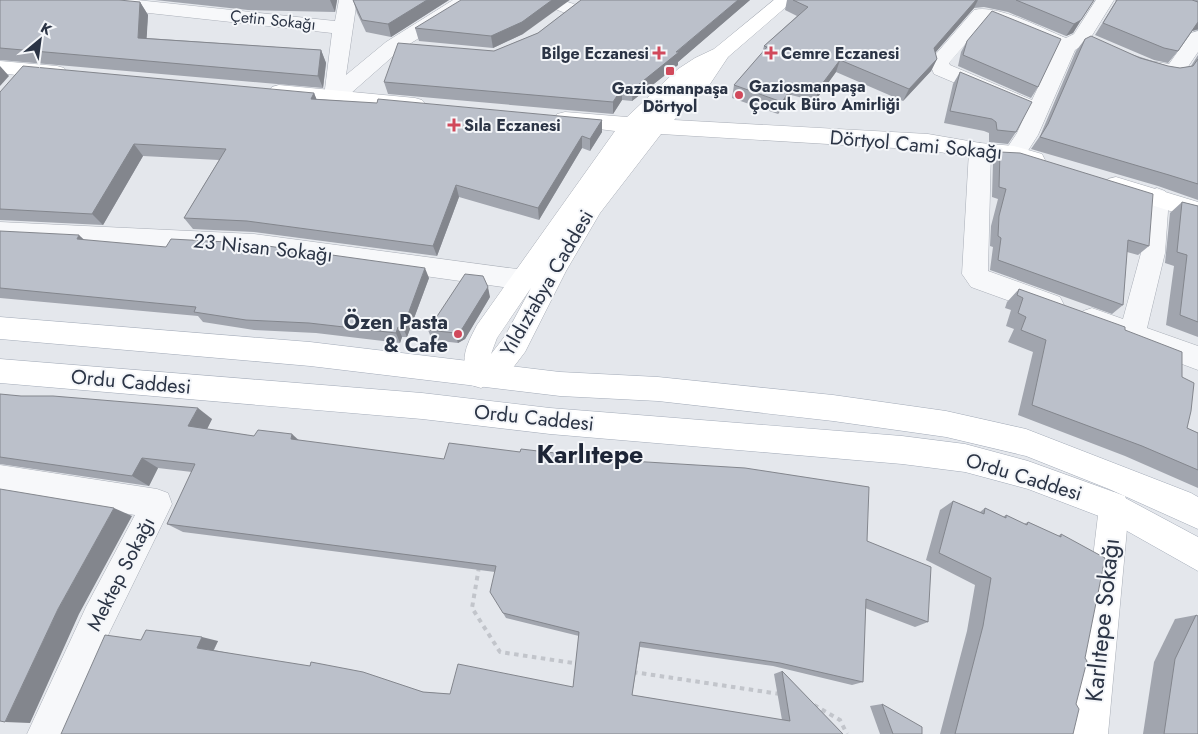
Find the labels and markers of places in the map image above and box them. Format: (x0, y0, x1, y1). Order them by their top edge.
place label: Bilge Eczanesi (541, 42, 649, 65)
place label: Cemre Eczanesi (781, 42, 899, 65)
marker: Bilge Eczanesi (653, 47, 665, 59)
marker: Cemre Eczanesi (765, 47, 777, 59)
marker: Gaziosmanpaşa Dörtyol (664, 65, 676, 77)
place label: Gaziosmanpaşa Çocuk Büro Amirliği (749, 75, 900, 116)
place label: Gaziosmanpaşa Dörtyol (612, 77, 728, 118)
marker: Gaziosmanpaşa Çocuk Büro Amirliği (733, 89, 745, 101)
place label: Sıla Eczanesi (464, 114, 561, 137)
marker: Sıla Eczanesi (448, 119, 460, 131)
place label: Özen Pasta & Cafe (344, 308, 448, 360)
marker: Özen Pasta & Cafe (452, 328, 464, 340)

